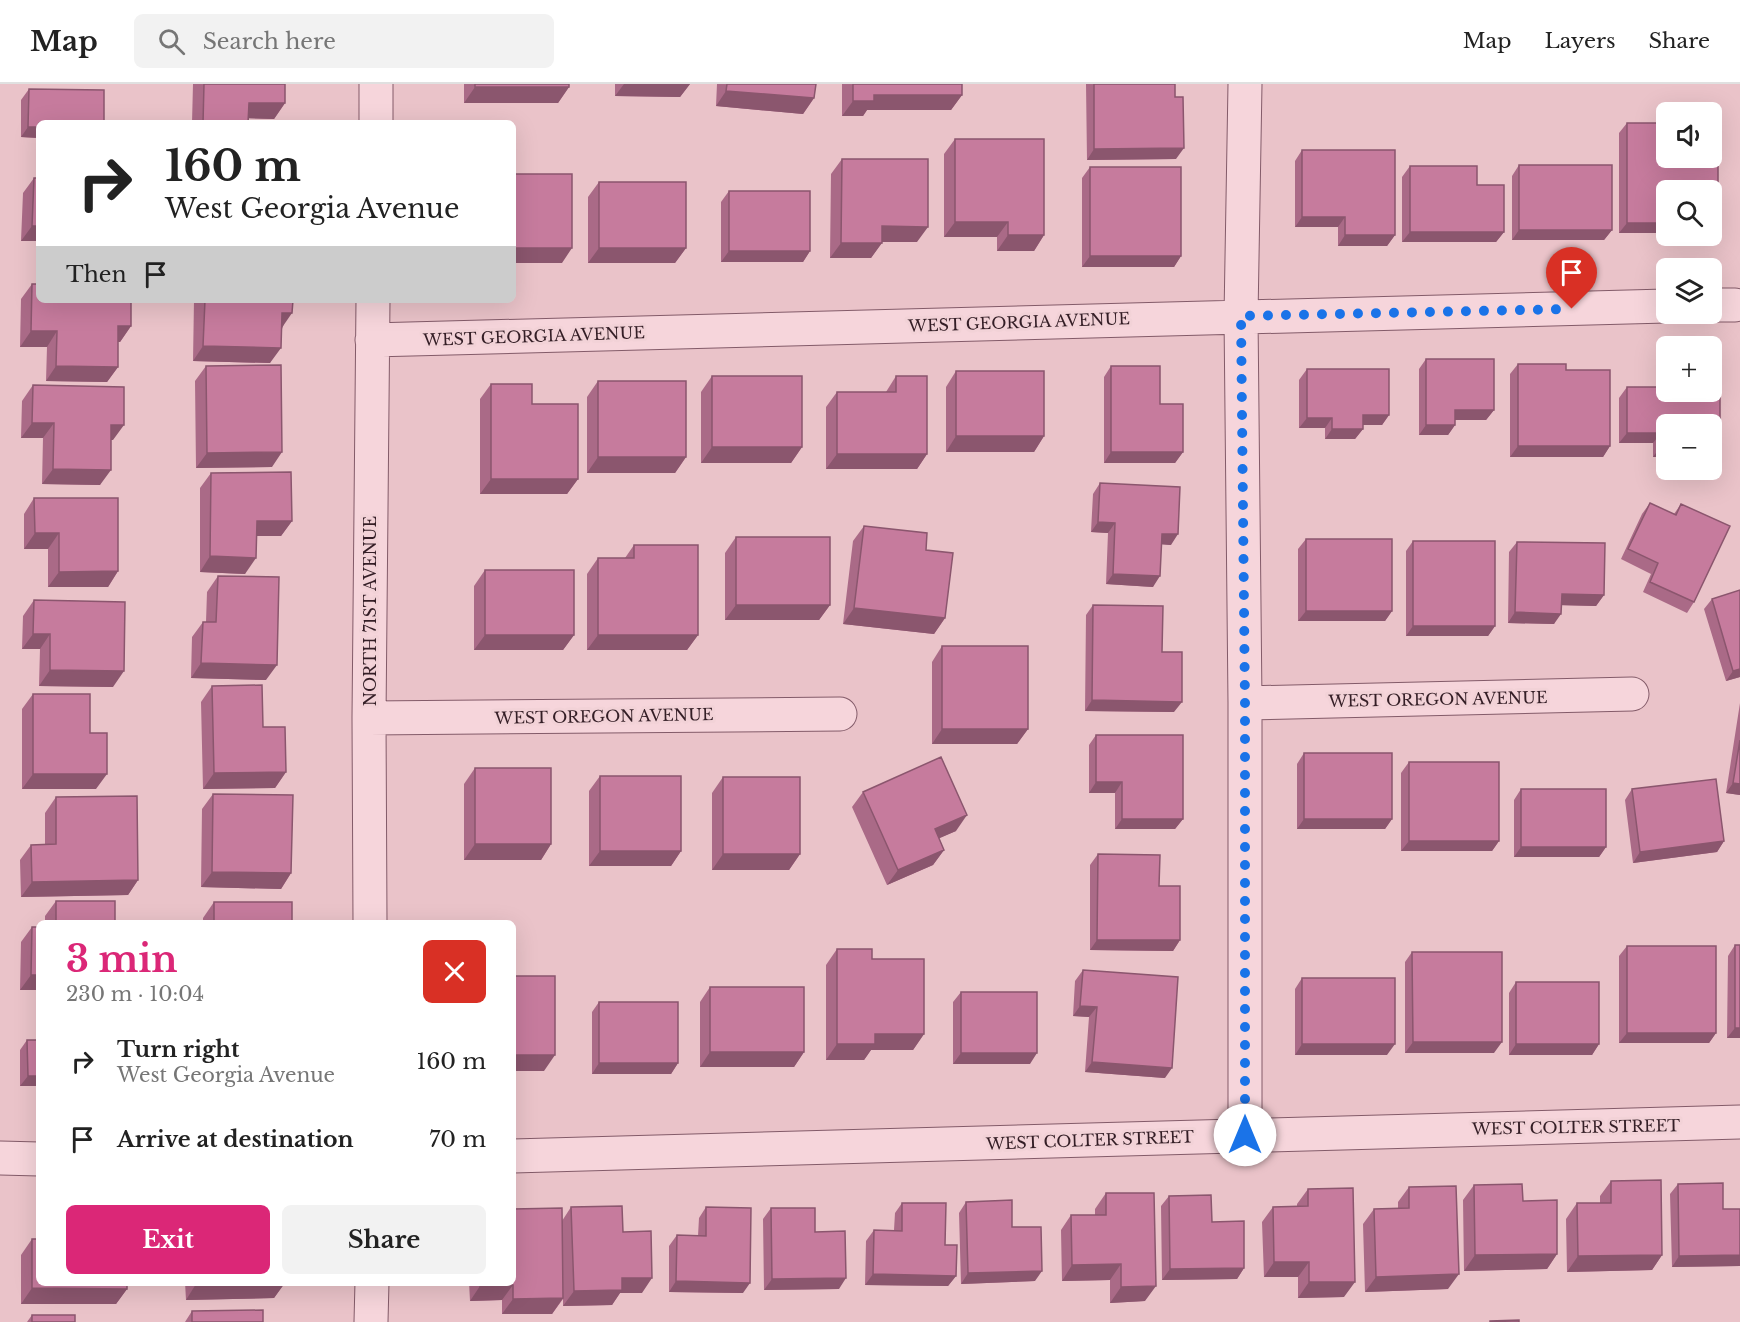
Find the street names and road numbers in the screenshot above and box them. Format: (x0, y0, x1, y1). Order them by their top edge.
street label: WEST GEORGIA AVENUE (907, 308, 1130, 336)
street label: WEST GEORGIA AVENUE (422, 322, 645, 350)
street label: NORTH 71ST AVENUE (360, 516, 380, 706)
street label: WEST OREGON AVENUE (1327, 687, 1548, 711)
street label: WEST OREGON AVENUE (493, 704, 714, 728)
street label: WEST COLTER STREET (1471, 1115, 1680, 1139)
street label: WEST COLTER STREET (985, 1126, 1194, 1154)

